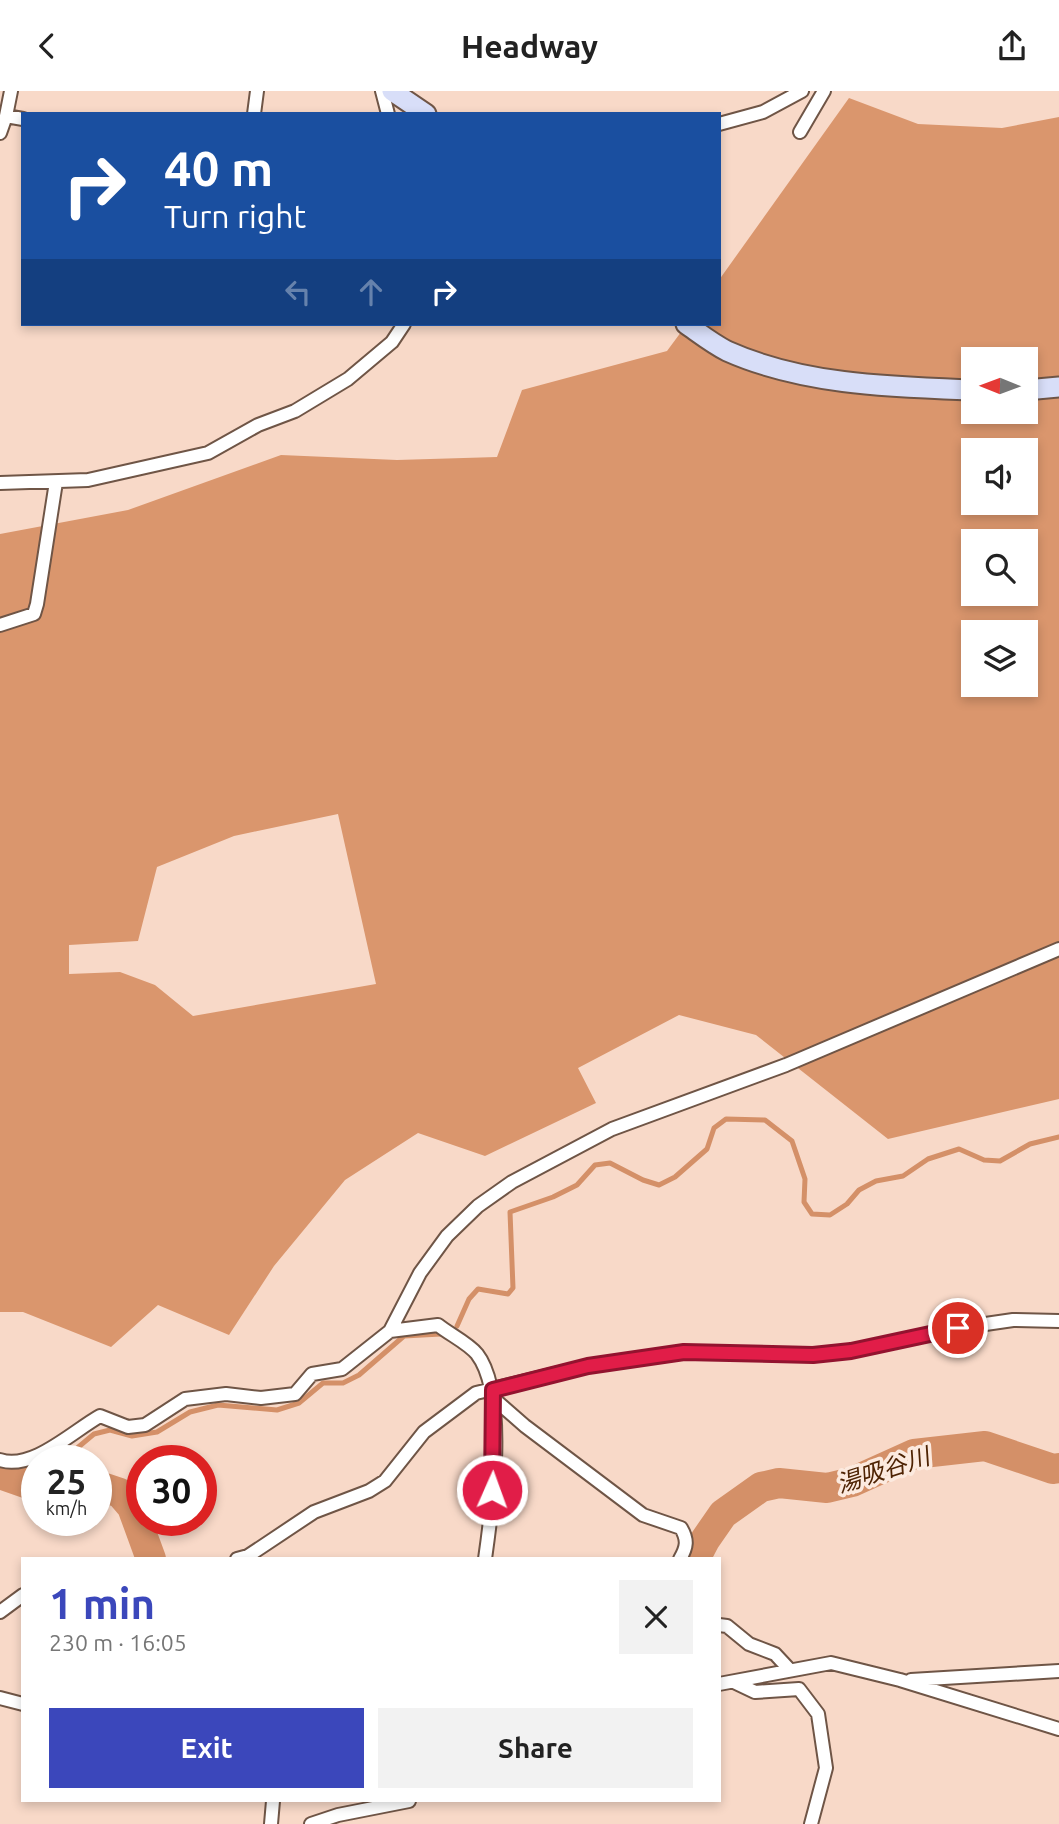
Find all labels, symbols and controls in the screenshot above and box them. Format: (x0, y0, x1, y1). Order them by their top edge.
icon: back (28, 27, 66, 65)
icon: share (993, 27, 1031, 65)
text: Headway (461, 28, 598, 64)
icon: right (49, 140, 140, 231)
text: 40 m (164, 140, 273, 195)
text: Turn right (164, 198, 306, 234)
icon: left (279, 273, 317, 311)
icon: ahead (352, 273, 390, 311)
icon: right (425, 273, 463, 311)
north arrow (961, 347, 1038, 423)
map controls (961, 347, 1038, 697)
button: sound (961, 438, 1038, 515)
button: search (961, 529, 1038, 606)
button: layers (961, 620, 1038, 697)
pin (928, 1298, 988, 1358)
icon: arrive (939, 1309, 977, 1347)
water label: 湯吸谷川 (833, 1441, 936, 1498)
speed limit sign: 30 (126, 1445, 217, 1536)
position arrow (455, 1453, 529, 1527)
text: 25 (47, 1461, 86, 1501)
text: km/h (46, 1498, 87, 1518)
text: 1 min (49, 1580, 155, 1627)
button: close (619, 1580, 693, 1654)
text: 230 m · 16:05 (49, 1630, 187, 1655)
button: Exit (49, 1708, 364, 1788)
button: Share (378, 1708, 693, 1788)

